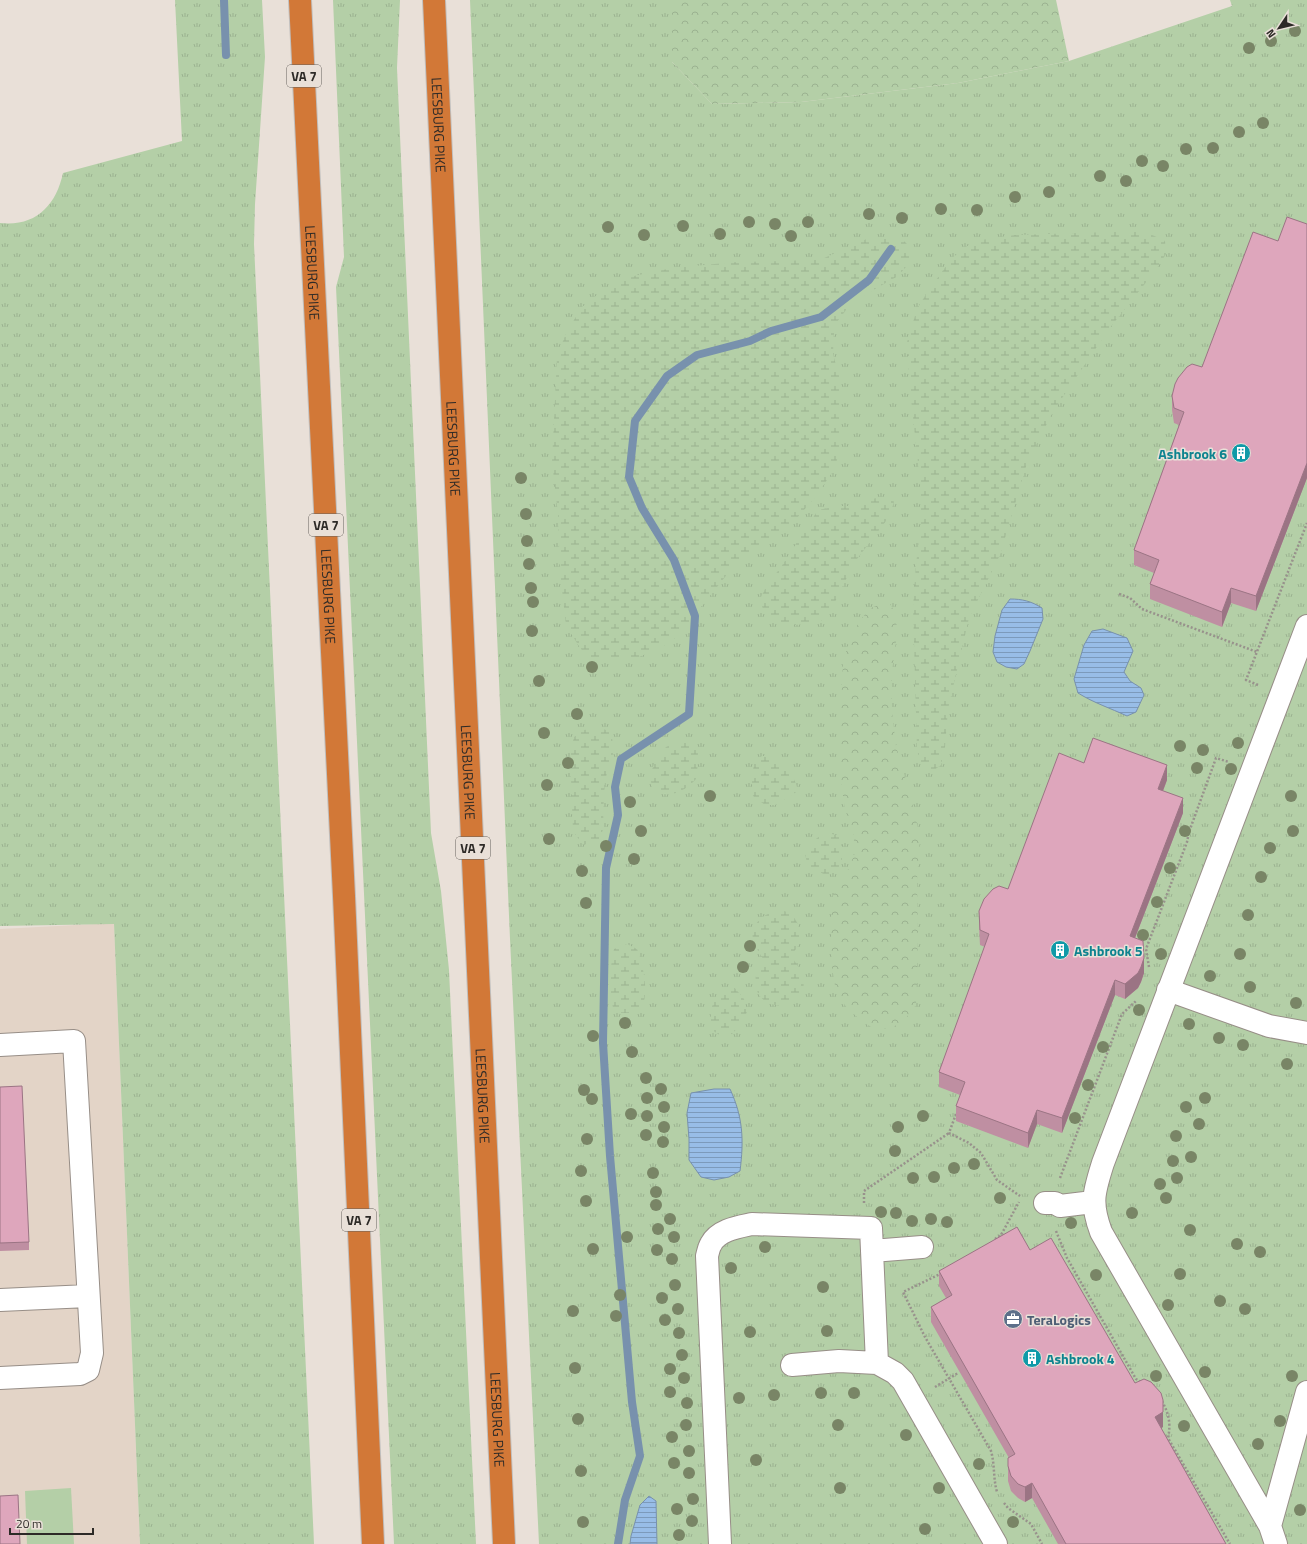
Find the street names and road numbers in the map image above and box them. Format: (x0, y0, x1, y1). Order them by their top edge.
road number: VA 7 (287, 65, 321, 87)
street label: LEESBURG PIKE (427, 77, 452, 173)
street label: LEESBURG PIKE (301, 225, 326, 321)
street label: LEESBURG PIKE (442, 400, 467, 497)
road number: VA 7 (309, 514, 343, 536)
street label: LEESBURG PIKE (316, 548, 342, 645)
street label: LEESBURG PIKE (456, 724, 482, 821)
road number: VA 7 (456, 837, 490, 859)
street label: LEESBURG PIKE (471, 1048, 496, 1144)
road number: VA 7 (342, 1209, 376, 1231)
street label: LEESBURG PIKE (486, 1371, 511, 1468)

